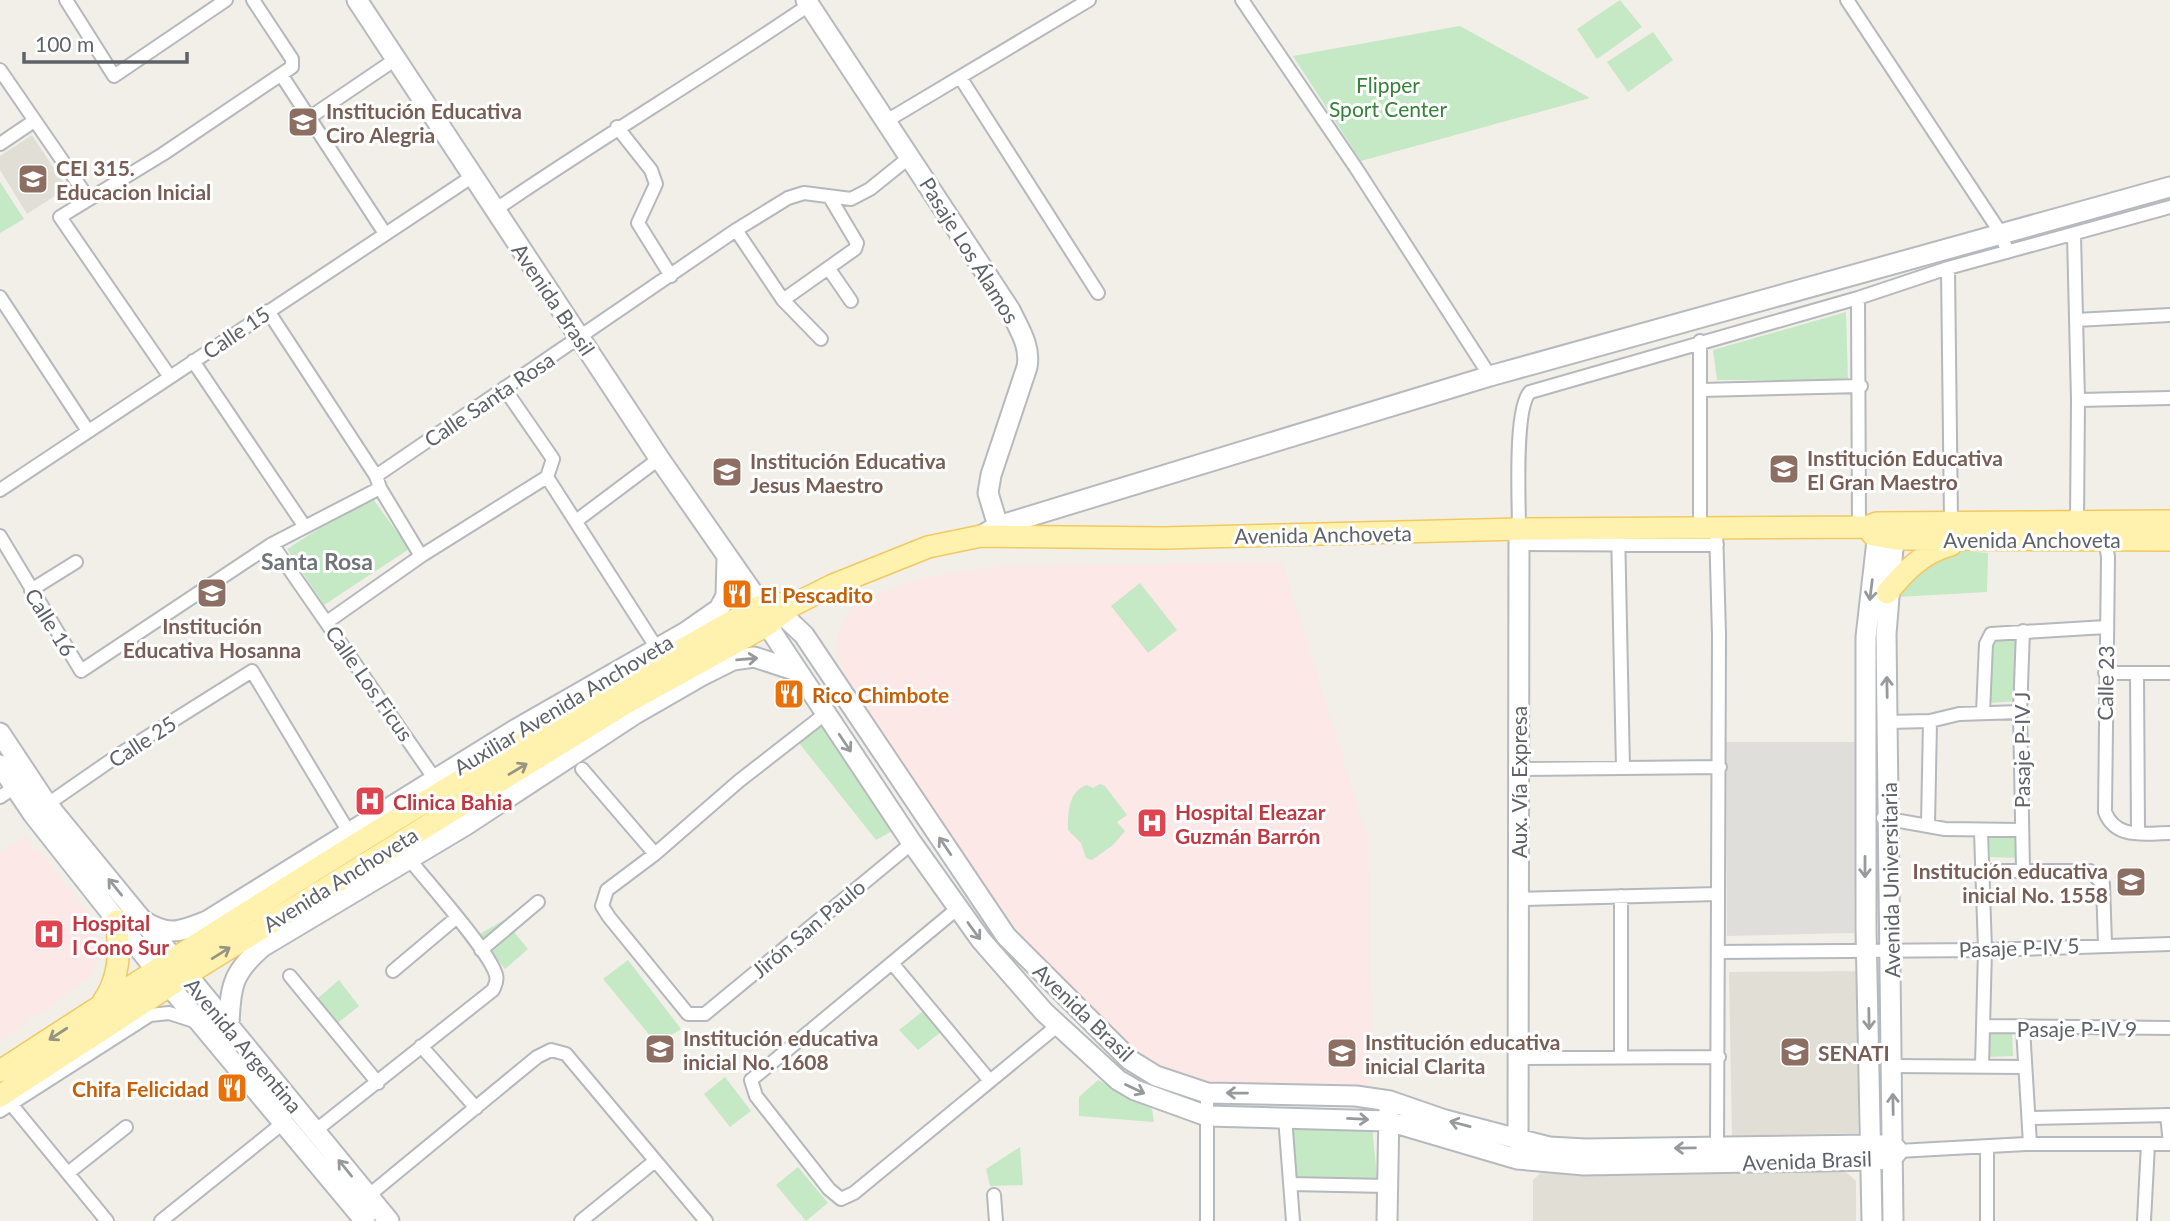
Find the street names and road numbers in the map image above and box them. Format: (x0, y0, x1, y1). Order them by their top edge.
street label: Pasaje Los Álamos (915, 172, 1025, 328)
street label: Avenida Brasil (507, 238, 601, 360)
street label: Calle 15 (198, 301, 274, 363)
street label: Calle Santa Rosa (419, 346, 559, 452)
street label: Avenida Anchoveta (1234, 520, 1412, 548)
street label: Avenida Anchoveta (1943, 527, 2121, 552)
street label: Calle 16 (20, 583, 82, 661)
street label: Calle Los Ficus (321, 621, 419, 745)
street label: Auxiliar Avenida Anchoveta (449, 629, 677, 779)
street label: Calle 23 (2092, 645, 2118, 721)
street label: Pasaje P-IV J (2009, 692, 2034, 808)
street label: Aux. Vía Expresa (1506, 706, 1531, 858)
street label: Calle 25 (104, 710, 180, 772)
street label: Avenida Universitaria (1876, 782, 1904, 978)
street label: Avenida Anchoveta (258, 821, 422, 937)
street label: Jirón San Paulo (746, 873, 870, 983)
street label: Pasaje P-IV 5 (1958, 932, 2080, 962)
street label: Avenida Brasil (1029, 958, 1139, 1066)
street label: Avenida Argentina (180, 972, 308, 1118)
street label: Pasaje P-IV 9 (2017, 1016, 2137, 1041)
street label: Avenida Brasil (1742, 1145, 1872, 1175)

